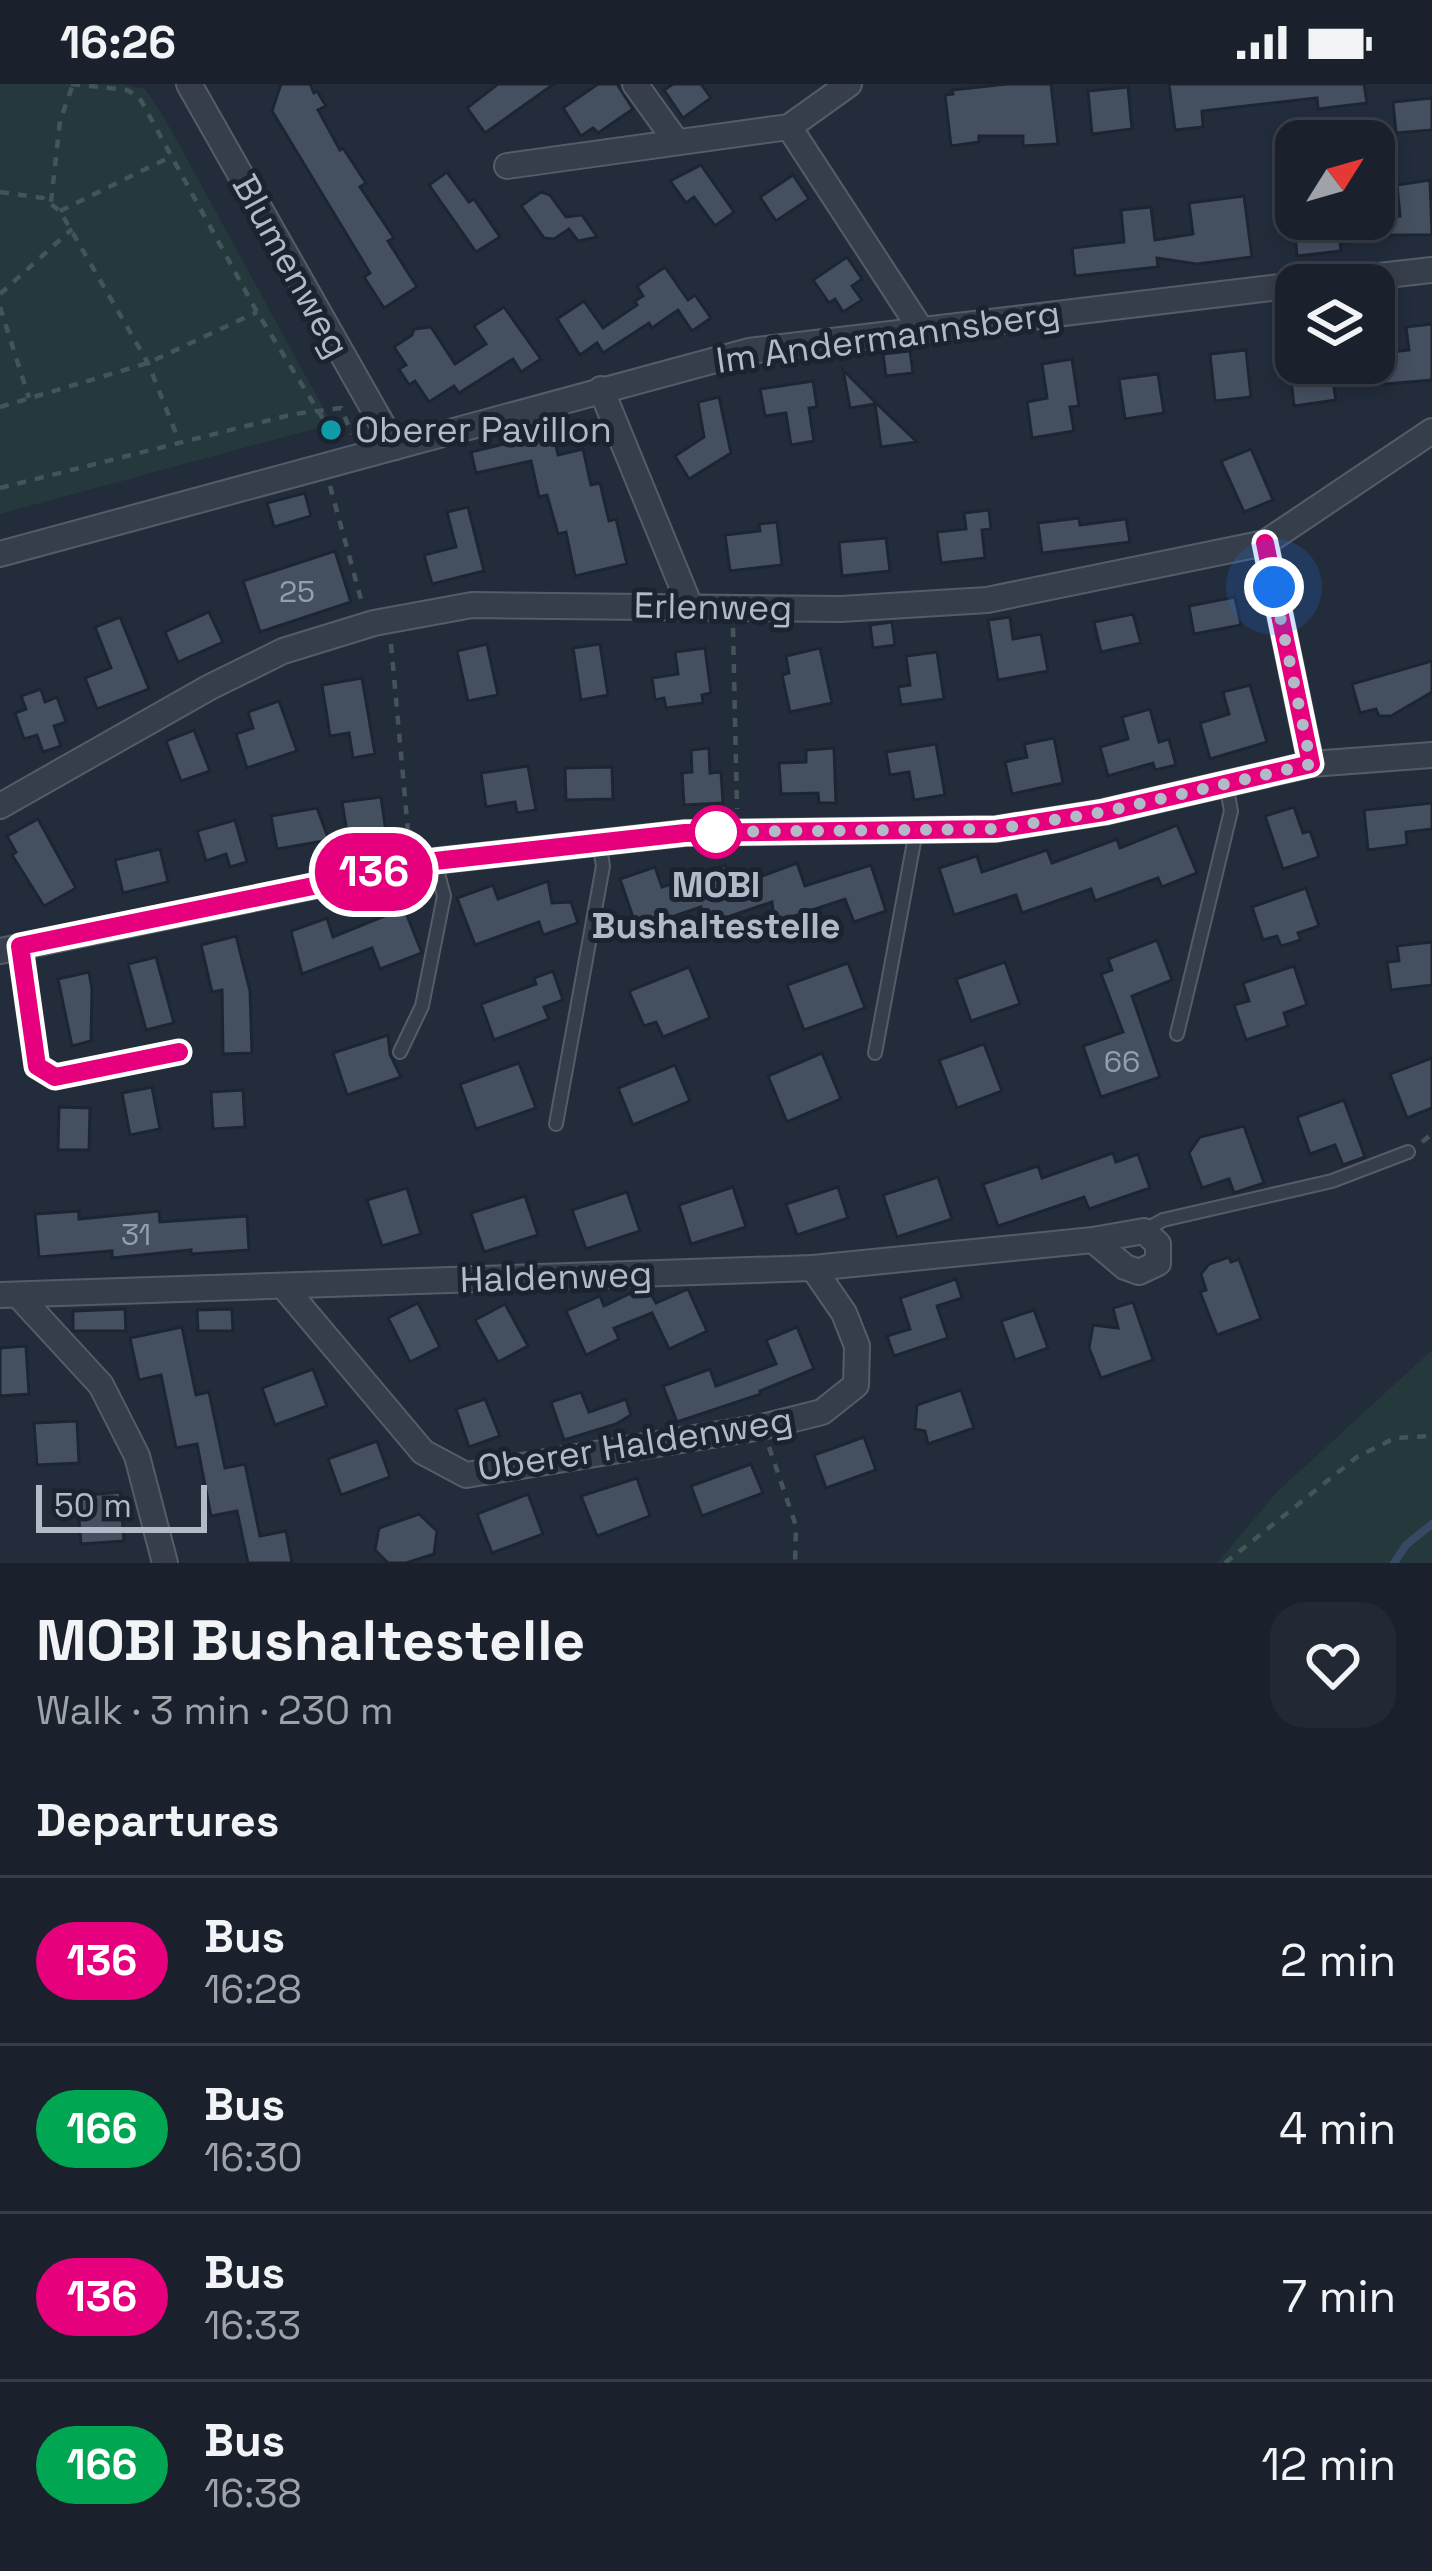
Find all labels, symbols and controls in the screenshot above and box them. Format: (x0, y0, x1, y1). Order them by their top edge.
text: 16:26 (60, 14, 176, 71)
north arrow (1275, 120, 1395, 240)
map controls (1275, 120, 1395, 384)
street label: Blumenweg (222, 167, 360, 365)
button: layers (1275, 264, 1395, 384)
street label: Im Andermannsberg (713, 290, 1063, 384)
place label: Oberer Pavillon (355, 407, 612, 453)
marker: Oberer Pavillon (318, 417, 344, 443)
your location (1244, 557, 1304, 617)
house number: 25 (279, 572, 315, 611)
street label: Erlenweg (633, 583, 793, 631)
marker: MOBI Bushaltestelle (691, 807, 741, 857)
line badge: 136 (305, 833, 443, 911)
text: 136 (339, 845, 409, 898)
place label: MOBI Bushaltestelle (591, 862, 841, 949)
house number: 66 (1104, 1042, 1140, 1081)
house number: 31 (121, 1215, 151, 1254)
street label: Haldenweg (459, 1251, 653, 1303)
street label: Oberer Haldenweg (474, 1396, 796, 1492)
scale bar (36, 1479, 207, 1532)
text: 50 m (54, 1485, 132, 1527)
button: heart (1270, 1602, 1396, 1728)
text: MOBI Bushaltestelle (36, 1604, 585, 1677)
text: Walk · 3 min · 230 m (36, 1686, 393, 1735)
text: Departures (36, 1792, 279, 1849)
text: Bus (204, 1908, 285, 1965)
text: 2 min (1280, 1932, 1396, 1989)
text: 136 (67, 1934, 137, 1987)
text: 16:28 (204, 1965, 302, 2014)
text: Bus (204, 2076, 285, 2133)
text: 4 min (1279, 2100, 1396, 2157)
text: 166 (67, 2102, 137, 2155)
text: 16:30 (204, 2133, 303, 2182)
text: Bus (204, 2244, 285, 2301)
text: 7 min (1282, 2268, 1396, 2325)
text: 136 (67, 2270, 137, 2323)
text: 16:33 (204, 2301, 301, 2350)
text: Bus (204, 2412, 285, 2469)
text: 12 min (1261, 2436, 1396, 2493)
text: 166 (67, 2438, 137, 2491)
text: 16:38 (204, 2469, 302, 2518)

